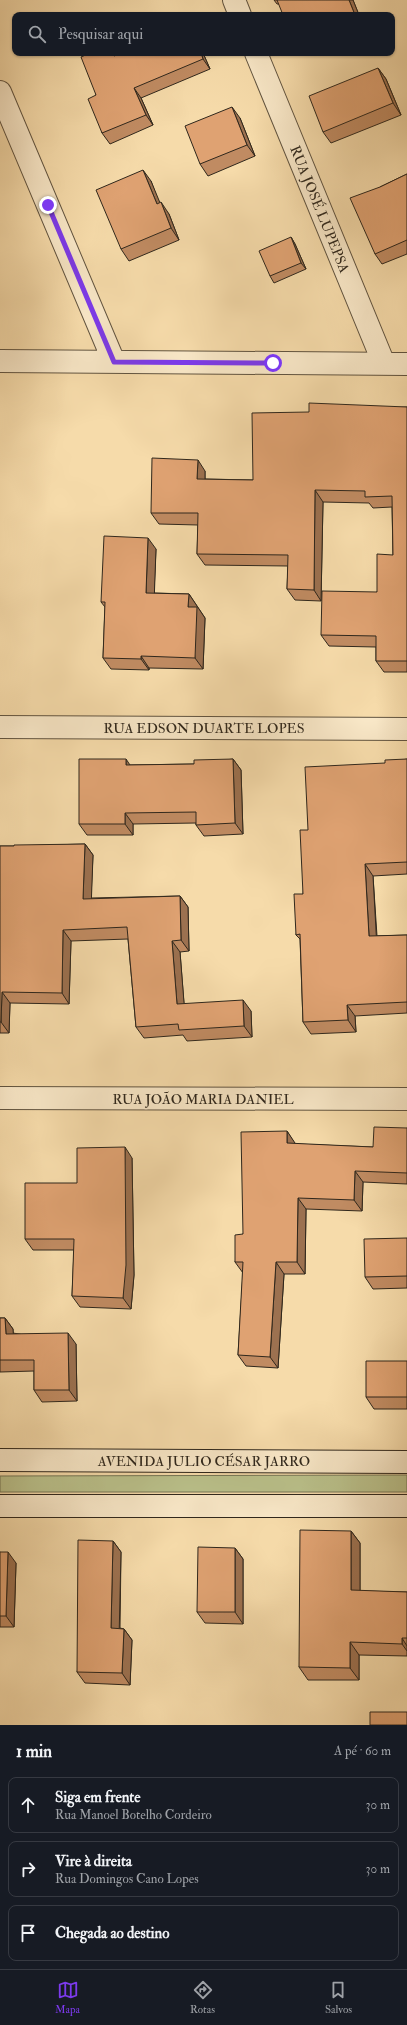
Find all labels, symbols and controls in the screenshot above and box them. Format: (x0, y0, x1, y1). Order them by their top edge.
search box (12, 12, 395, 56)
icon: search (26, 23, 48, 45)
text: Pesquisar aqui (58, 25, 143, 44)
street label: RUA JOSÉ LUPEPSA (286, 143, 353, 275)
route end (39, 196, 57, 214)
route start (264, 354, 282, 372)
street label: RUA EDSON DUARTE LOPES (104, 720, 304, 737)
street label: RUA JOÃO MARIA DANIEL (112, 1091, 294, 1108)
street label: AVENIDA JULIO CÉSAR JARRO (97, 1453, 310, 1470)
text: 1 min (16, 1741, 52, 1762)
text: A pé · 60 m (334, 1743, 391, 1759)
text: Siga em frente (55, 1788, 141, 1807)
icon: ahead (17, 1794, 39, 1816)
text: 30 m (366, 1797, 390, 1813)
text: Rua Manoel Botelho Cordeiro (55, 1807, 212, 1823)
text: Vire à direita (55, 1852, 132, 1871)
icon: right (17, 1858, 39, 1880)
text: 30 m (366, 1861, 390, 1877)
text: Rua Domingos Cano Lopes (55, 1871, 199, 1887)
icon: arrive (17, 1922, 39, 1944)
text: Chegada ao destino (55, 1924, 170, 1943)
tab: Mapa (55, 1979, 80, 2016)
tab: Rotas (190, 1979, 215, 2016)
tab: Salvos (325, 1979, 352, 2016)

